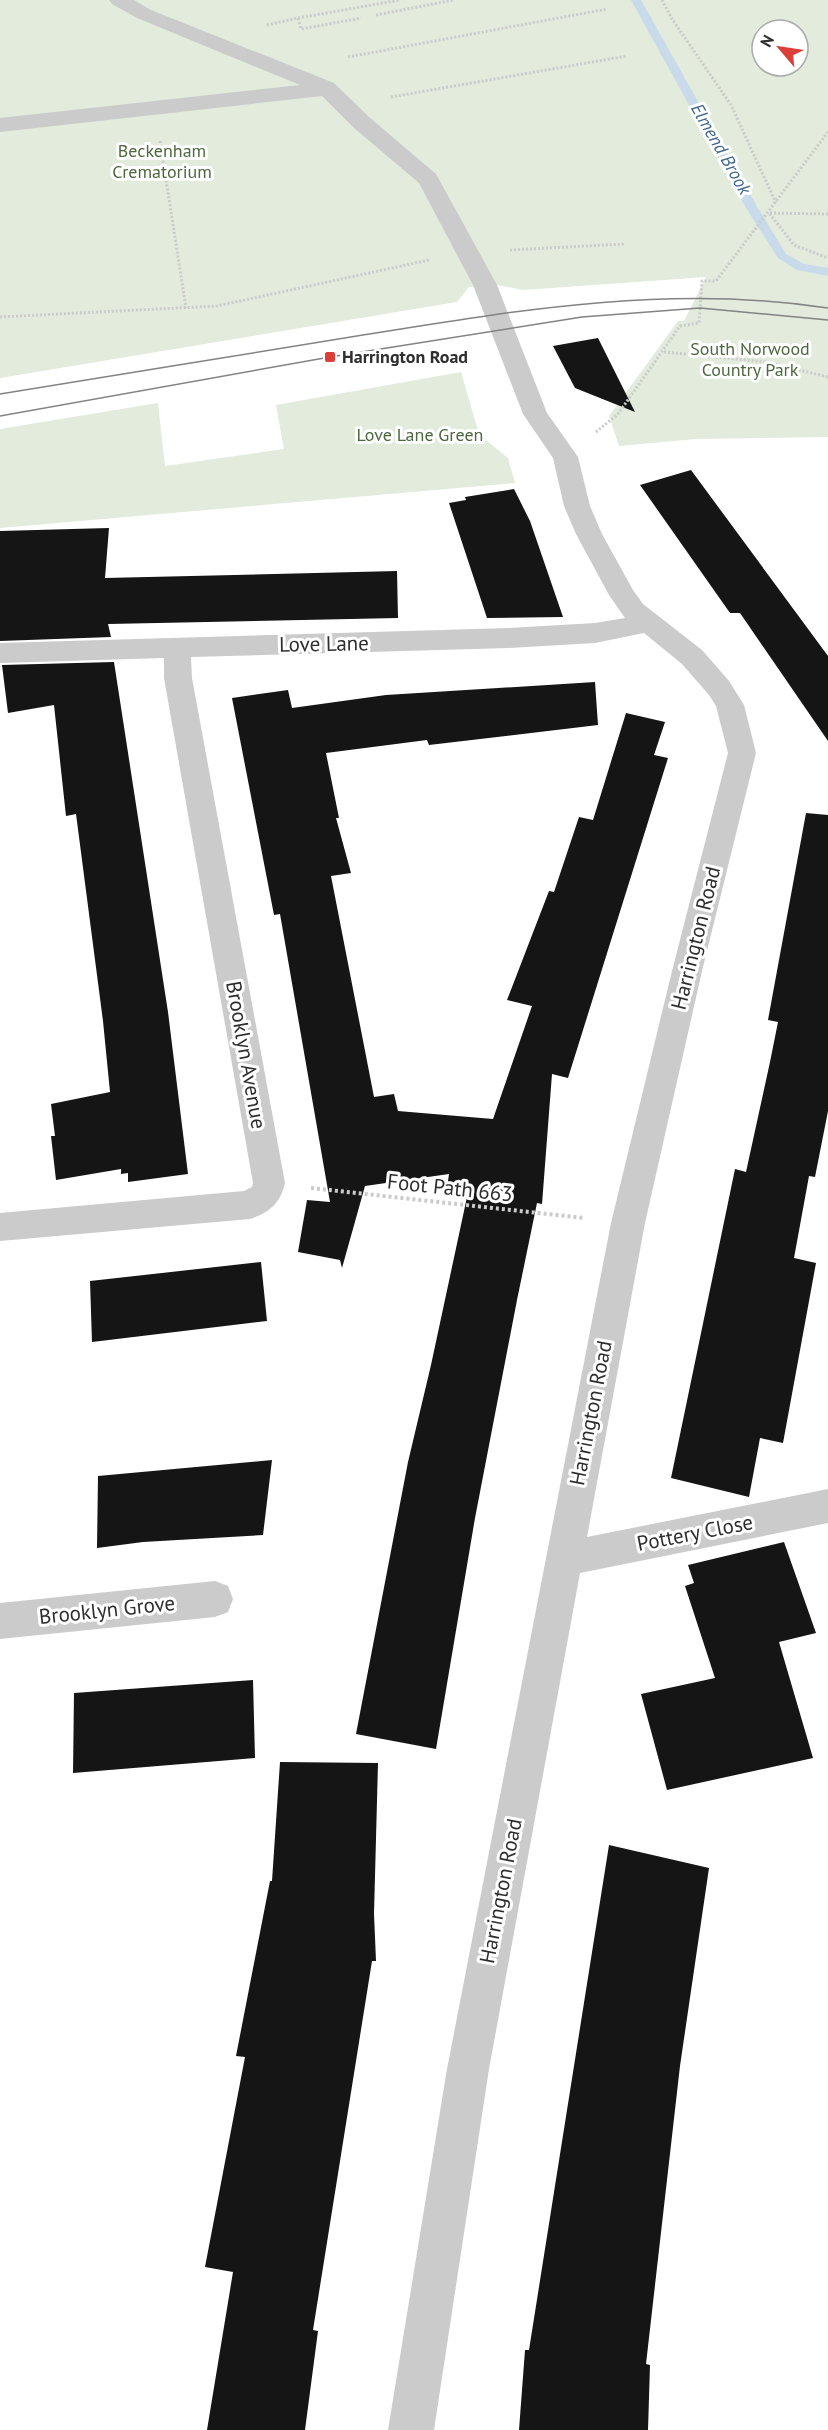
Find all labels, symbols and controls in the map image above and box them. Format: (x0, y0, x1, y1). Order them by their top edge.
north arrow (750, 18, 810, 78)
text: N (756, 31, 778, 50)
water label: Elmend Brook (686, 99, 757, 199)
park label: Beckenham Crematorium (112, 139, 212, 183)
park label: South Norwood Country Park (690, 337, 810, 381)
place label: Harrington Road (342, 345, 468, 368)
marker: Harrington Road (323, 350, 337, 364)
park label: Love Lane Green (357, 423, 483, 446)
street label: Love Lane (279, 629, 369, 658)
street label: Harrington Road (665, 863, 726, 1012)
street label: Brooklyn Avenue (220, 979, 273, 1131)
street label: Foot Path 663 (386, 1167, 514, 1208)
street label: Harrington Road (563, 1338, 618, 1488)
street label: Pottery Close (635, 1508, 755, 1557)
street label: Brooklyn Grove (38, 1589, 176, 1630)
street label: Harrington Road (473, 1816, 528, 1966)

